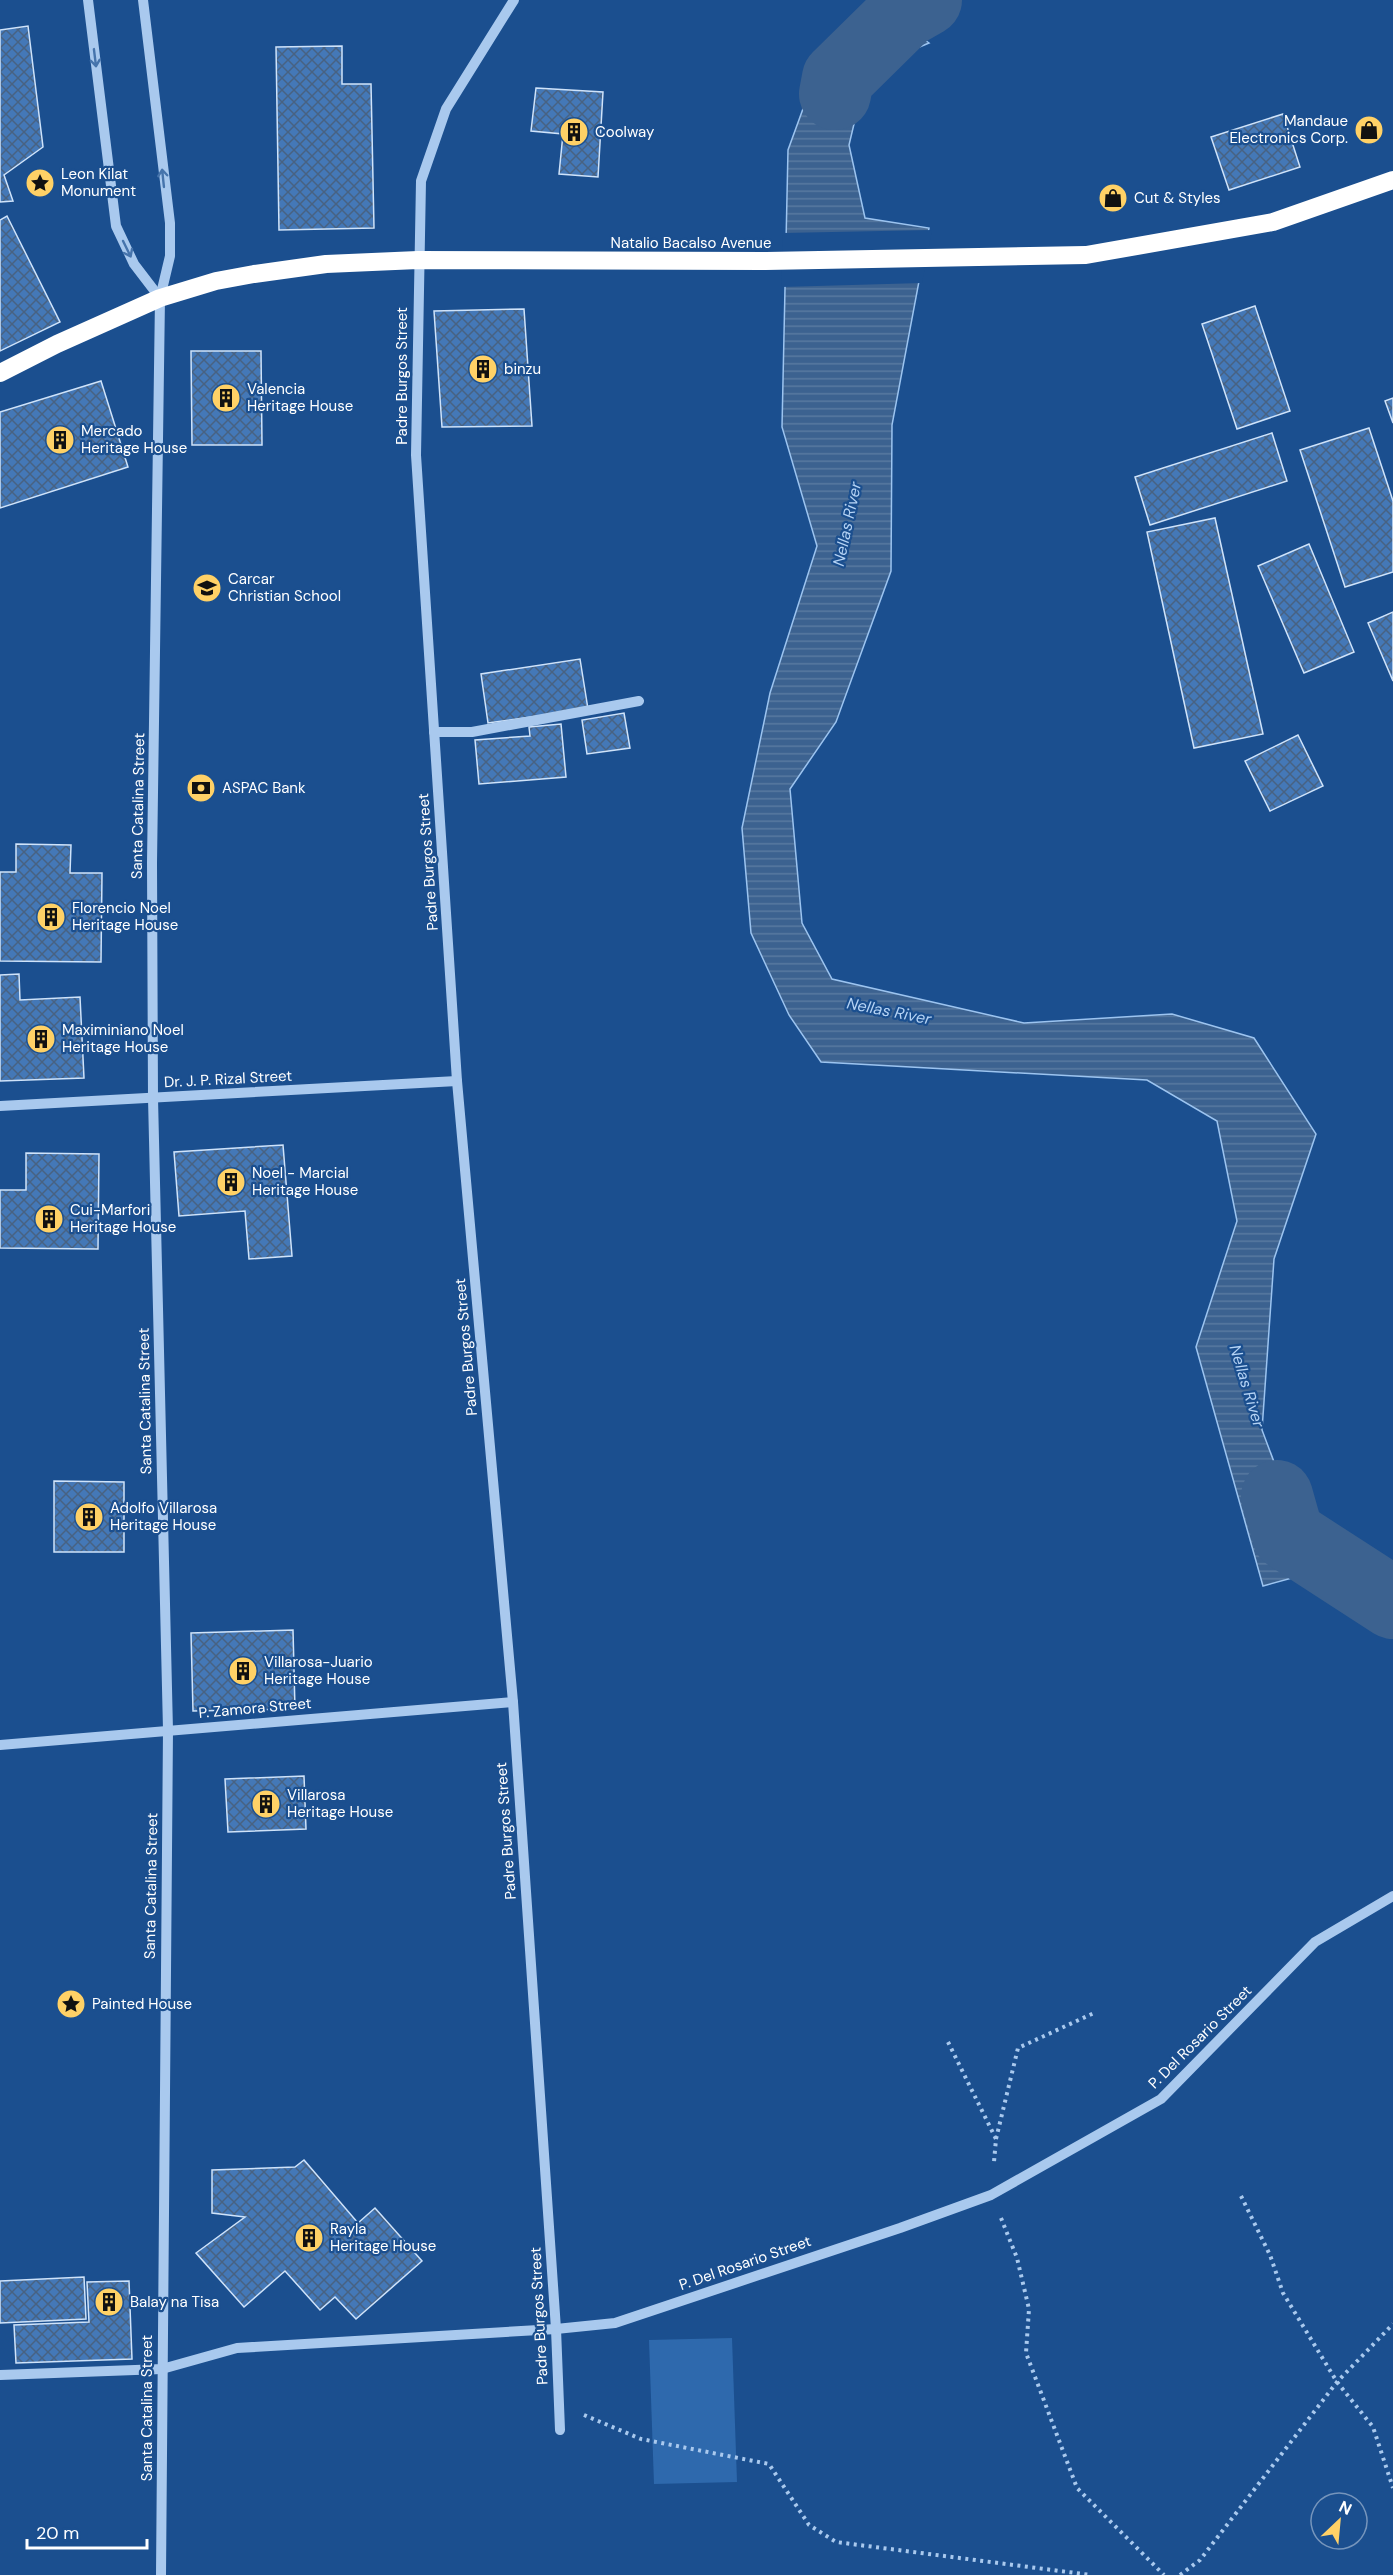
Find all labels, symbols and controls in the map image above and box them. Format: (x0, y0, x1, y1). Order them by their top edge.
one-way arrow (89, 48, 100, 68)
place label: Mandaue Electronics Corp. (1229, 111, 1348, 148)
shop icon: Mandaue Electronics Corp. (1353, 114, 1385, 146)
building icon: Coolway (558, 116, 590, 148)
place label: Coolway (595, 122, 655, 142)
place label: Leon Kilat Monument (61, 164, 136, 201)
place icon: Leon Kilat Monument (24, 167, 56, 199)
one-way arrow (158, 168, 169, 188)
shop icon: Cut & Styles (1097, 182, 1129, 214)
place label: Cut & Styles (1134, 188, 1221, 208)
street label: Natalio Bacalso Avenue (611, 233, 771, 253)
one-way arrow (122, 240, 134, 258)
street label: Padre Burgos Street (392, 307, 412, 445)
building icon: binzu (467, 353, 499, 385)
place label: binzu (504, 359, 541, 379)
place label: Valencia Heritage House (247, 379, 353, 416)
building icon: Valencia Heritage House (210, 382, 242, 414)
place label: Mercado Heritage House (81, 421, 187, 458)
building icon: Mercado Heritage House (44, 424, 76, 456)
water label: Nellas River (828, 479, 866, 568)
place label: Carcar Christian School (228, 569, 341, 606)
school or university icon: Carcar Christian School (191, 572, 223, 604)
street label: Santa Catalina Street (127, 732, 149, 879)
bank icon: ASPAC Bank (185, 772, 217, 804)
place label: ASPAC Bank (222, 778, 306, 798)
street label: Padre Burgos Street (413, 793, 443, 931)
place label: Florencio Noel Heritage House (72, 898, 178, 935)
building icon: Florencio Noel Heritage House (35, 901, 67, 933)
water label: Nellas River (845, 993, 934, 1030)
place label: Maximiniano Noel Heritage House (62, 1020, 184, 1057)
building icon: Maximiniano Noel Heritage House (25, 1023, 57, 1055)
street label: Dr. J. P. Rizal Street (163, 1066, 293, 1092)
place label: Noel - Marcial Heritage House (252, 1163, 358, 1200)
building icon: Noel - Marcial Heritage House (215, 1166, 247, 1198)
place label: Cui-Marfori Heritage House (70, 1200, 176, 1237)
building icon: Cui-Marfori Heritage House (33, 1203, 65, 1235)
street label: Padre Burgos Street (450, 1277, 482, 1416)
street label: Santa Catalina Street (134, 1327, 156, 1474)
water label: Nellas River (1224, 1342, 1270, 1431)
place label: Adolfo Villarosa Heritage House (110, 1498, 217, 1535)
building icon: Adolfo Villarosa Heritage House (73, 1501, 105, 1533)
place label: Villarosa-Juario Heritage House (264, 1652, 373, 1689)
building icon: Villarosa-Juario Heritage House (227, 1655, 259, 1687)
street label: P. Zamora Street (198, 1693, 312, 1723)
street label: Padre Burgos Street (491, 1762, 521, 1900)
place label: Villarosa Heritage House (287, 1785, 393, 1822)
building icon: Villarosa Heritage House (250, 1788, 282, 1820)
street label: Santa Catalina Street (140, 1812, 162, 1959)
street label: P. Del Rosario Street (1144, 1981, 1256, 2093)
place icon: Painted House (55, 1988, 87, 2020)
place label: Painted House (92, 1994, 192, 2014)
place label: Rayla Heritage House (330, 2219, 436, 2256)
building icon: Rayla Heritage House (293, 2222, 325, 2254)
street label: P. Del Rosario Street (676, 2231, 814, 2295)
street label: Padre Burgos Street (525, 2247, 553, 2385)
building icon: Balay na Tisa (93, 2286, 125, 2318)
place label: Balay na Tisa (130, 2292, 219, 2312)
street label: Santa Catalina Street (137, 2335, 157, 2481)
north arrow (1309, 2491, 1369, 2551)
text: N (1336, 2496, 1355, 2520)
scale bar (27, 2512, 147, 2550)
text: 20 m (36, 2521, 79, 2545)

